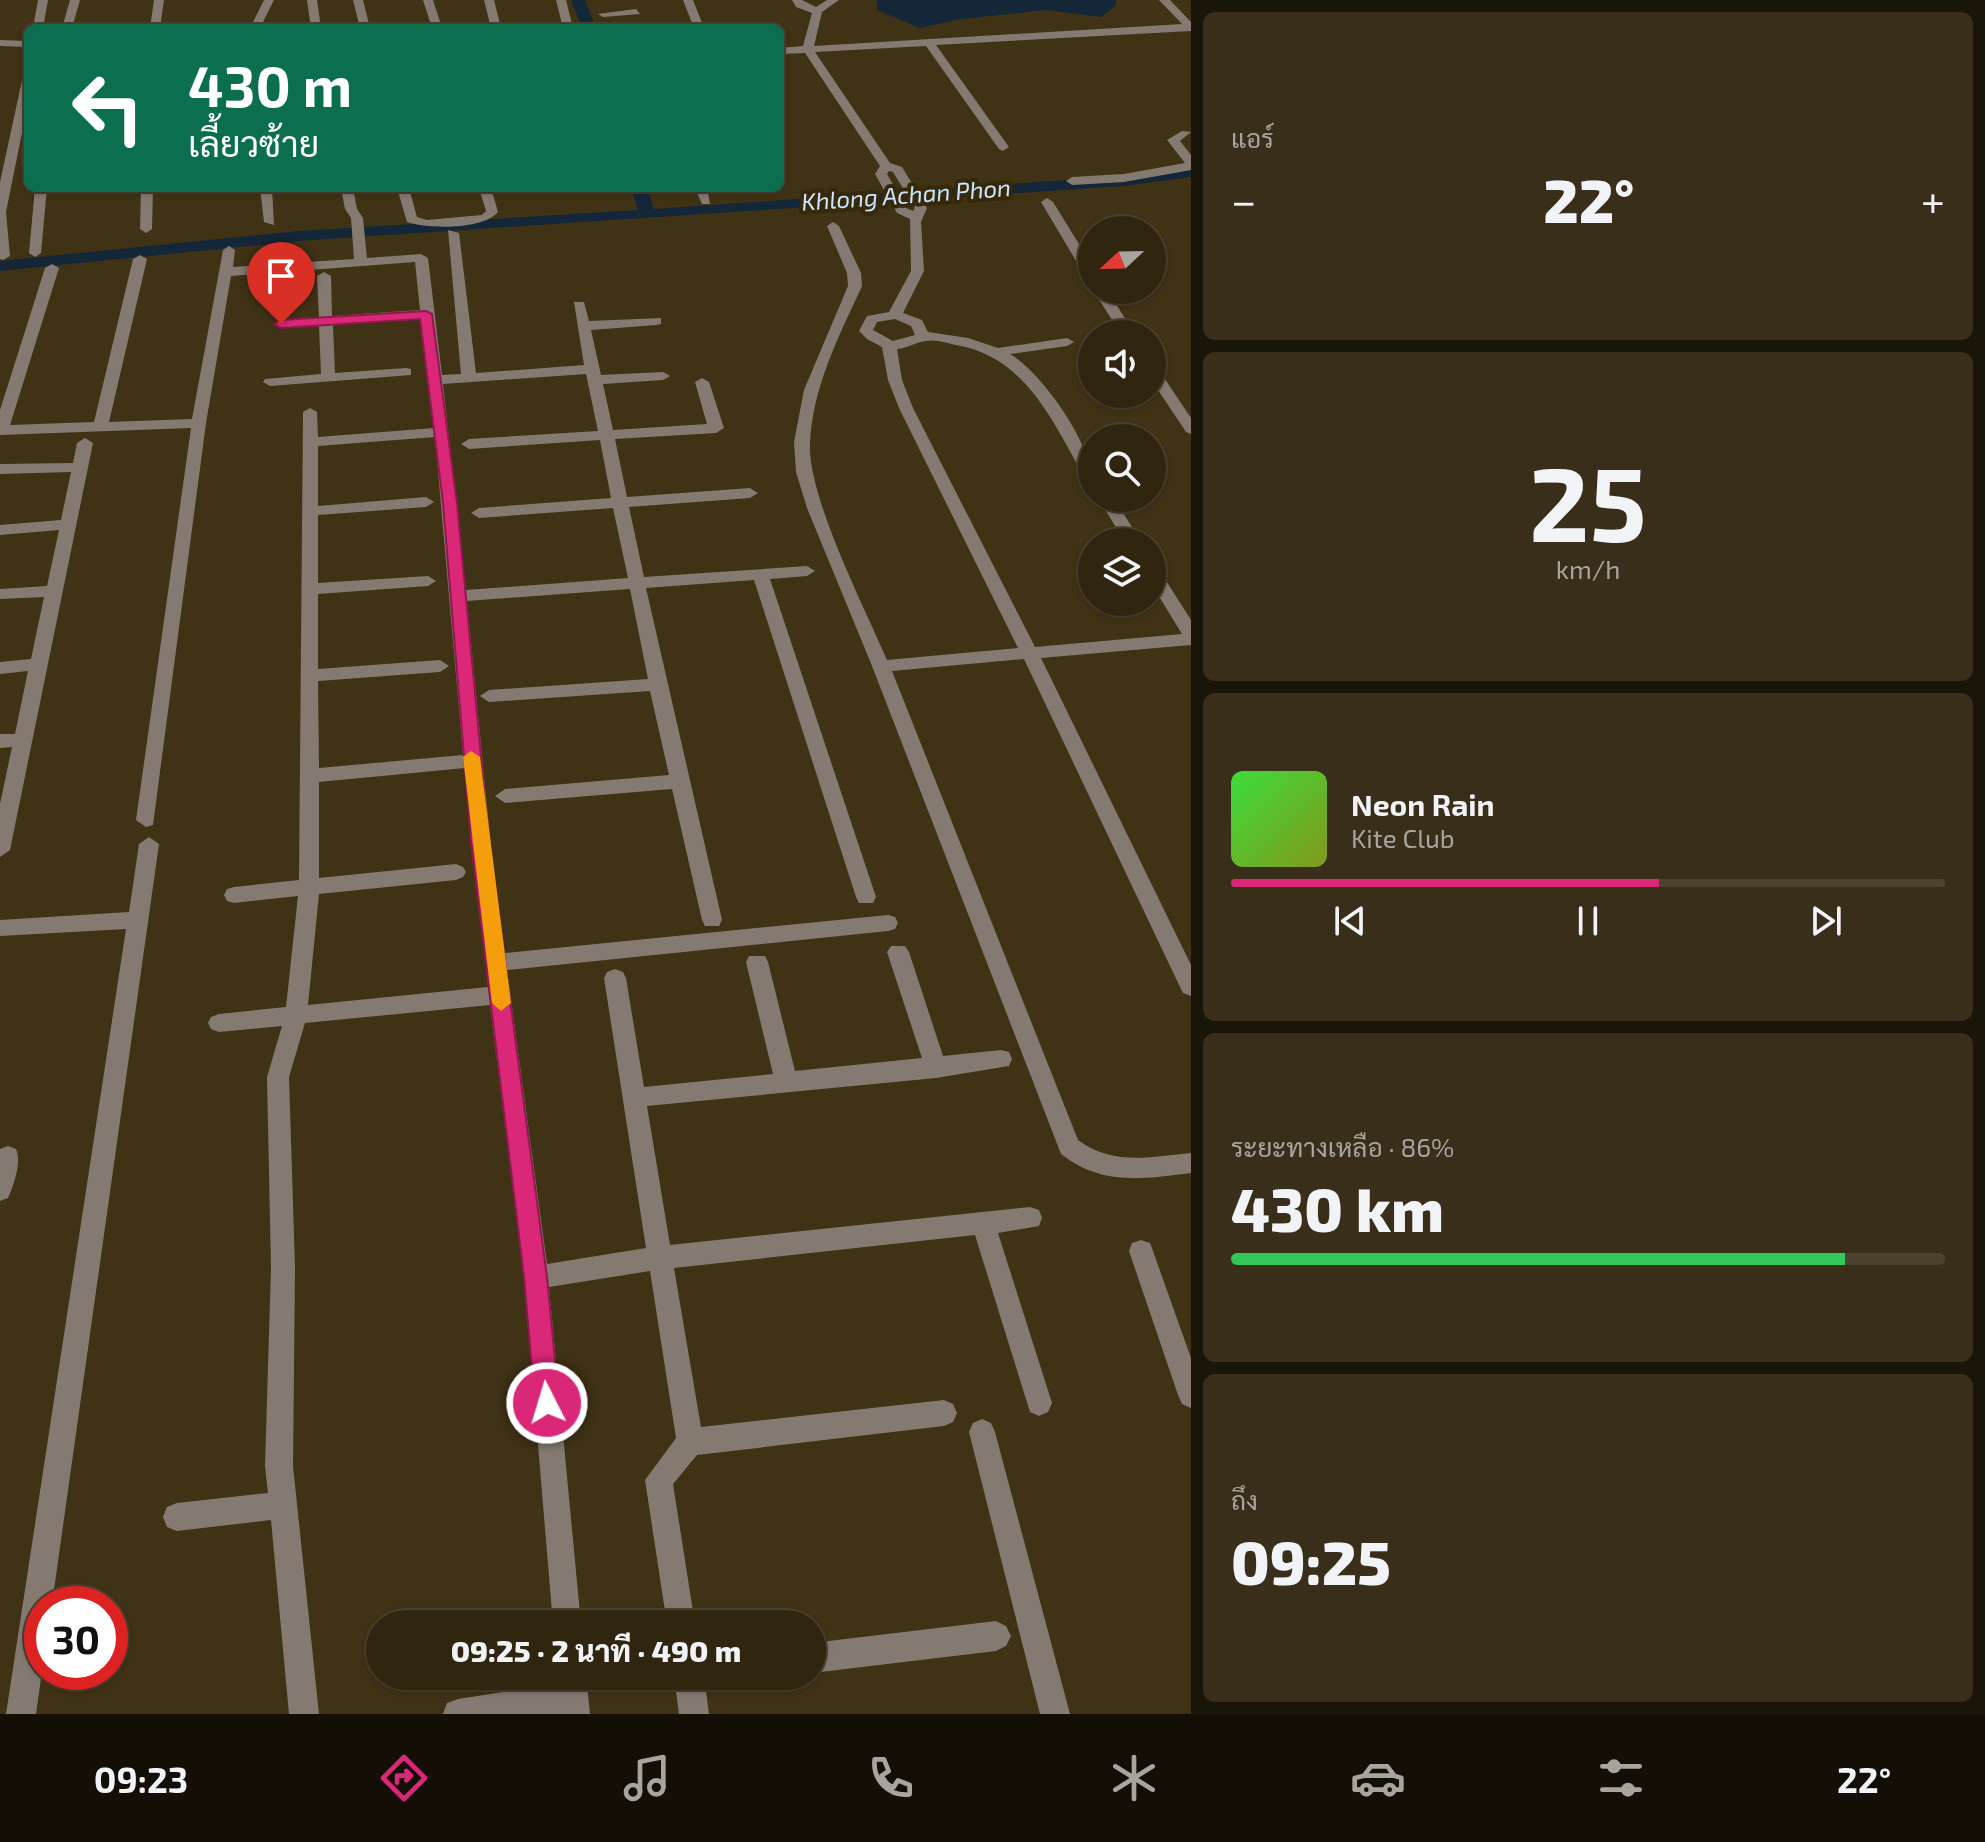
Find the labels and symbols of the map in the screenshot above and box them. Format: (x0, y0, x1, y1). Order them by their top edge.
water label: Khlong Achan Phon (800, 172, 1012, 216)
north arrow (1078, 216, 1166, 304)
pin (247, 242, 315, 324)
position arrow (505, 1361, 589, 1445)
speed limit sign: 30 (24, 1586, 128, 1690)

